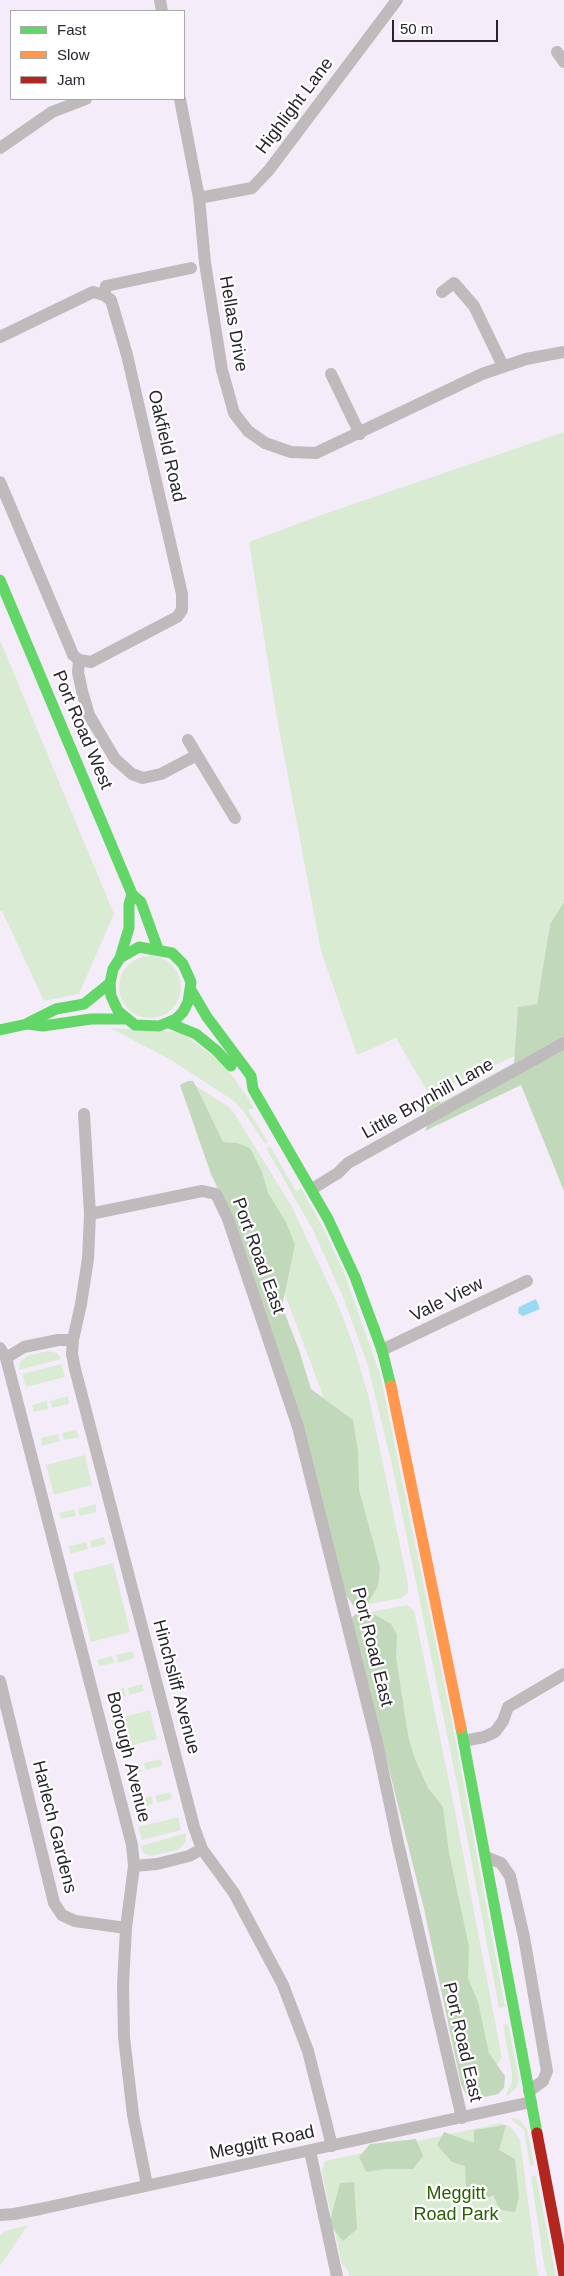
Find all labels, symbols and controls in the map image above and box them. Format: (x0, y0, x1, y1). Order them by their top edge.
legend (10, 10, 185, 100)
scale bar (394, 10, 500, 42)
text: 50 m (400, 20, 433, 37)
text: Fast (57, 21, 86, 38)
text: Slow (57, 46, 90, 63)
street label: Highlight Lane (252, 54, 338, 158)
text: Jam (57, 71, 85, 88)
street label: Hellas Drive (214, 274, 252, 374)
street label: Oakfield Road (143, 388, 189, 504)
street label: Port Road West (47, 667, 117, 793)
street label: Little Brynhill Lane (358, 1054, 498, 1144)
street label: Port Road East (227, 1195, 289, 1317)
street label: Vale View (407, 1273, 487, 1327)
street label: Port Road East (347, 1585, 397, 1709)
street label: Hinchsliff Avenue (148, 1617, 204, 1757)
street label: Borough Avenue (101, 1689, 155, 1825)
street label: Harlech Gardens (27, 1758, 81, 1896)
street label: Port Road East (438, 1980, 486, 2104)
street label: Meggitt Road (207, 2121, 317, 2165)
park label: Meggitt Road Park (413, 2183, 499, 2226)

